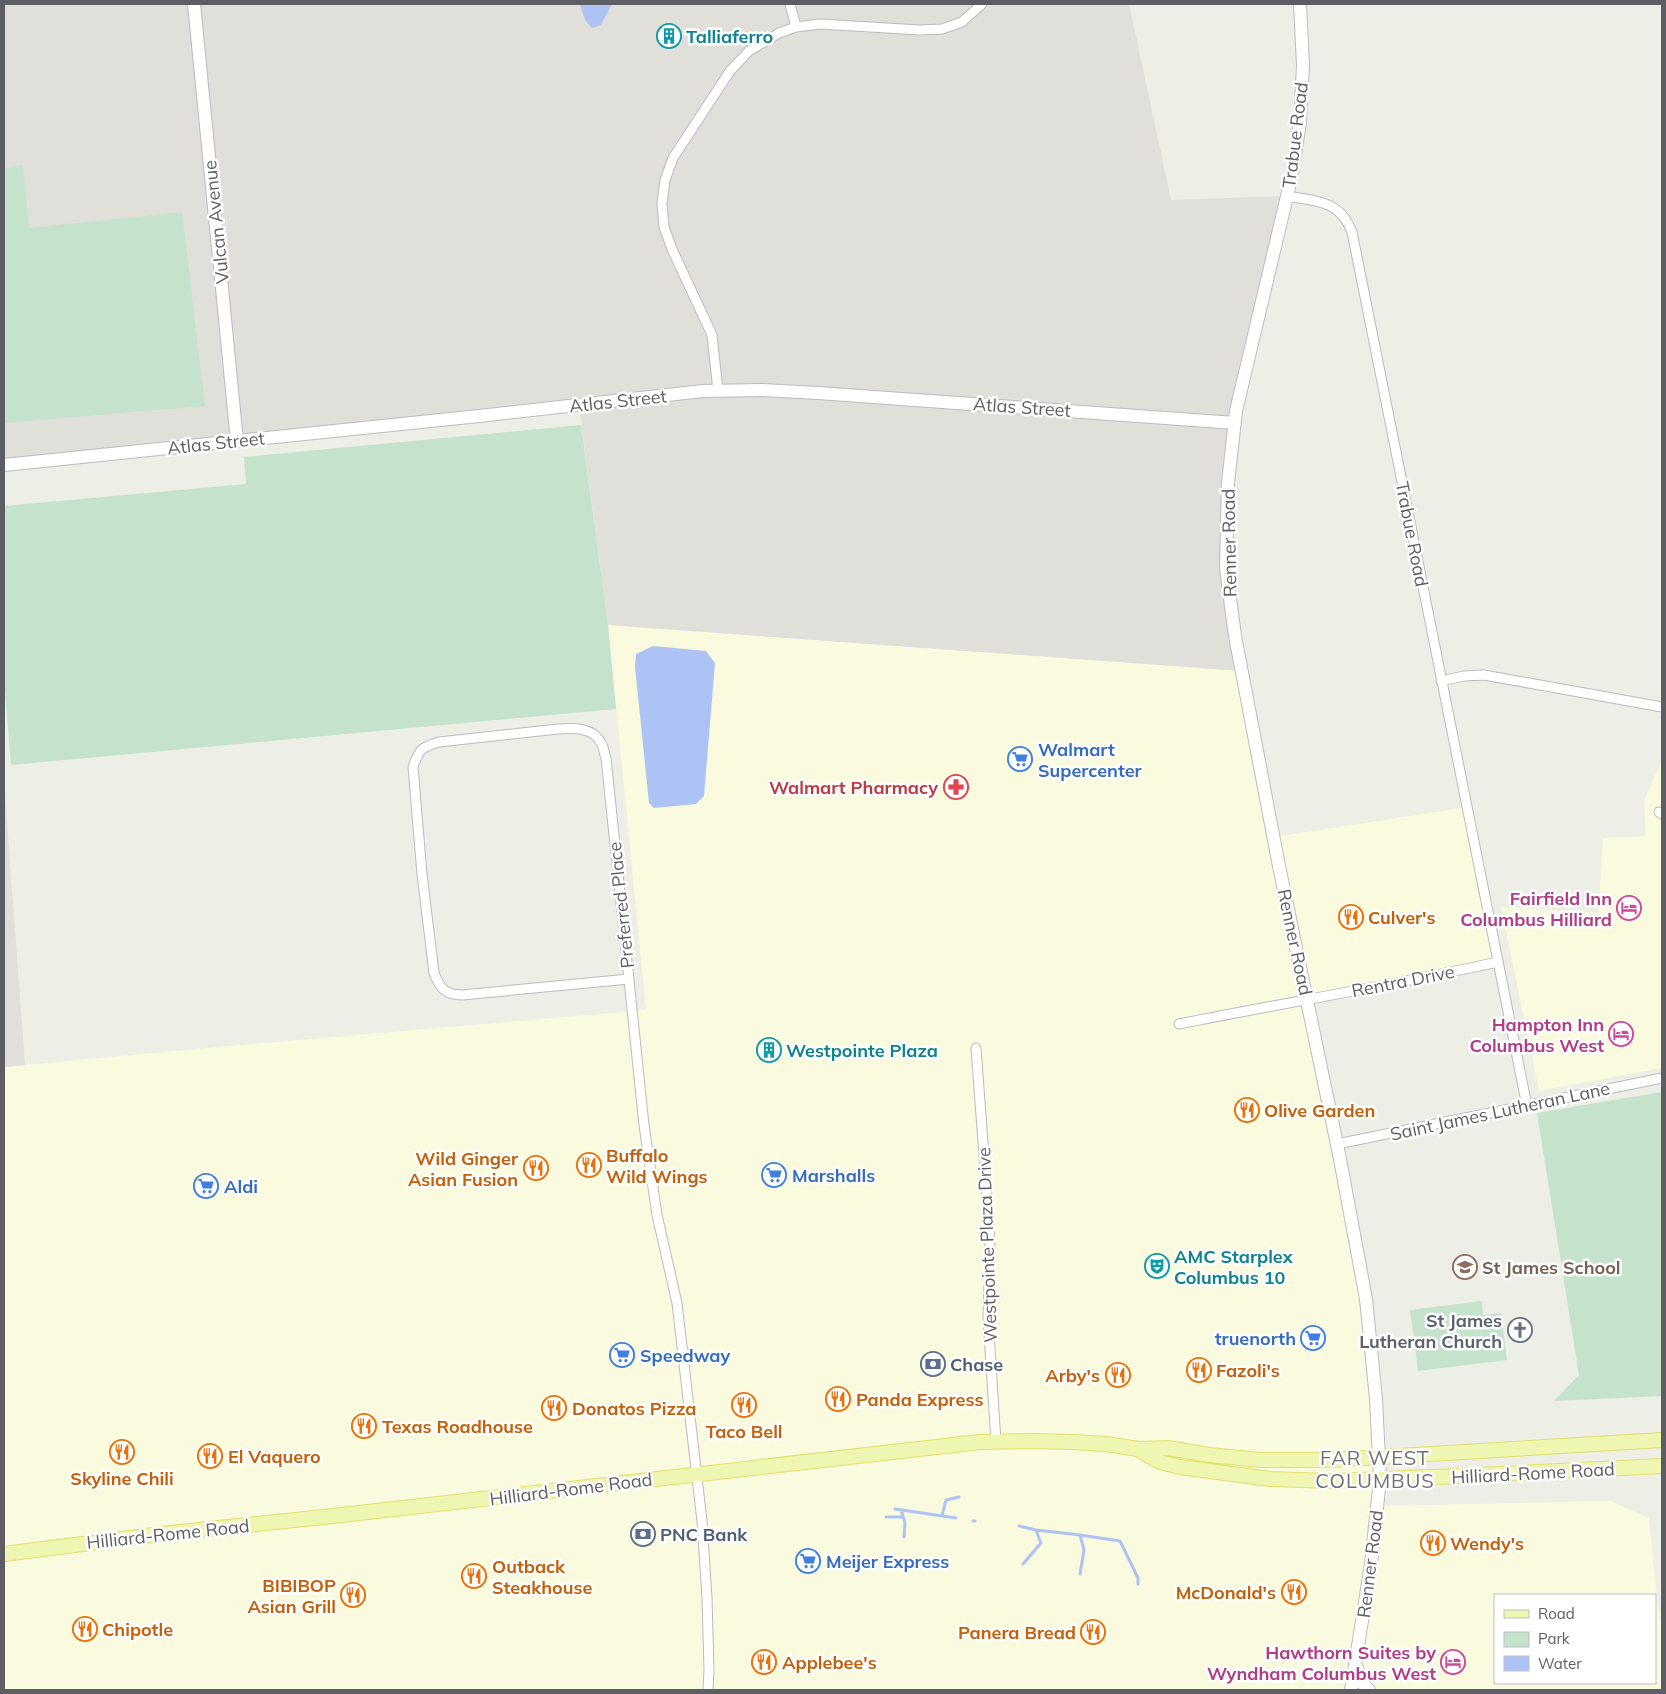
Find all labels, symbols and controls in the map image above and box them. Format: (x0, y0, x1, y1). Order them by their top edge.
building icon: Talliaferro (656, 23, 682, 49)
place label: Talliaferro (686, 25, 773, 48)
street label: Trabue Road (1277, 81, 1313, 189)
street label: Vulcan Avenue (198, 159, 234, 285)
street label: Atlas Street (568, 384, 668, 418)
street label: Atlas Street (972, 392, 1072, 422)
street label: Atlas Street (166, 426, 266, 460)
street label: Trabue Road (1391, 480, 1433, 588)
street label: Renner Road (1217, 489, 1241, 597)
place label: Walmart Supercenter (1038, 738, 1142, 782)
supermarket icon: Walmart Supercenter (1007, 746, 1033, 772)
pharmacy icon: Walmart Pharmacy (943, 774, 969, 800)
place label: Walmart Pharmacy (769, 776, 938, 799)
street label: Preferred Place (603, 841, 639, 969)
street label: Renner Road (1272, 887, 1318, 997)
place label: Fairfield Inn Columbus Hilliard (1460, 887, 1612, 931)
hotel icon: Fairfield Inn Columbus Hilliard (1616, 895, 1642, 921)
restaurant icon: Culver's (1338, 904, 1364, 930)
place label: Culver's (1368, 906, 1435, 929)
street label: Rentra Drive (1350, 960, 1456, 1002)
place label: Hampton Inn Columbus West (1470, 1013, 1604, 1057)
hotel icon: Hampton Inn Columbus West (1608, 1021, 1634, 1047)
building icon: Westpointe Plaza (756, 1037, 782, 1063)
place label: Westpointe Plaza (786, 1039, 938, 1062)
street label: Saint James Lutheran Lane (1388, 1076, 1612, 1146)
restaurant icon: Olive Garden (1234, 1097, 1260, 1123)
place label: Olive Garden (1264, 1099, 1375, 1122)
place label: Buffalo Wild Wings (606, 1144, 708, 1188)
place label: Wild Ginger Asian Fusion (408, 1147, 519, 1191)
street label: Westpointe Plaza Drive (972, 1147, 1002, 1343)
restaurant icon: Buffalo Wild Wings (576, 1152, 602, 1178)
restaurant icon: Wild Ginger Asian Fusion (523, 1155, 549, 1181)
supermarket icon: Marshalls (761, 1162, 787, 1188)
place label: Marshalls (792, 1164, 875, 1187)
supermarket icon: Aldi (193, 1173, 219, 1199)
place label: Aldi (224, 1175, 258, 1198)
place label: AMC Starplex Columbus 10 (1174, 1245, 1294, 1289)
theatre icon: AMC Starplex Columbus 10 (1144, 1253, 1170, 1279)
school or university icon: St James School (1452, 1254, 1478, 1280)
place label: St James School (1482, 1256, 1621, 1279)
place label: St James Lutheran Church (1359, 1309, 1502, 1353)
church icon: St James Lutheran Church (1507, 1317, 1533, 1343)
supermarket icon: truenorth (1300, 1325, 1326, 1351)
place label: truenorth (1215, 1327, 1296, 1350)
supermarket icon: Speedway (609, 1342, 635, 1368)
place label: Speedway (640, 1344, 730, 1367)
bank icon: Chase (920, 1351, 946, 1377)
place label: Chase (950, 1353, 1003, 1376)
restaurant icon: Fazoli's (1186, 1357, 1212, 1383)
place label: Fazoli's (1216, 1359, 1280, 1382)
restaurant icon: Arby's (1105, 1362, 1131, 1388)
place label: Arby's (1045, 1364, 1100, 1387)
restaurant icon: Panda Express (825, 1386, 851, 1412)
place label: Panda Express (856, 1388, 983, 1411)
restaurant icon: Taco Bell (731, 1392, 757, 1418)
restaurant icon: Donatos Pizza (541, 1395, 567, 1421)
place label: Donatos Pizza (572, 1397, 696, 1420)
restaurant icon: Texas Roadhouse (351, 1413, 377, 1439)
place label: Texas Roadhouse (382, 1415, 533, 1438)
place label: Taco Bell (705, 1420, 783, 1443)
restaurant icon: Skyline Chili (109, 1439, 135, 1465)
restaurant icon: El Vaquero (197, 1443, 223, 1469)
place label: El Vaquero (228, 1445, 321, 1468)
district label: FAR WEST COLUMBUS (1315, 1445, 1435, 1493)
street label: Hilliard-Rome Road (1451, 1457, 1615, 1489)
place label: Skyline Chili (70, 1467, 174, 1490)
street label: Hilliard-Rome Road (488, 1468, 654, 1510)
street label: Renner Road (1352, 1509, 1388, 1619)
street label: Hilliard-Rome Road (85, 1514, 251, 1554)
bank icon: PNC Bank (630, 1521, 656, 1547)
place label: PNC Bank (660, 1523, 748, 1546)
restaurant icon: Wendy's (1420, 1530, 1446, 1556)
place label: Wendy's (1450, 1532, 1524, 1555)
supermarket icon: Meijer Express (795, 1548, 821, 1574)
place label: Meijer Express (826, 1550, 949, 1573)
place label: Outback Steakhouse (492, 1555, 592, 1599)
restaurant icon: Outback Steakhouse (461, 1563, 487, 1589)
place label: BIBIBOP Asian Grill (247, 1574, 336, 1618)
restaurant icon: McDonald's (1281, 1579, 1307, 1605)
place label: McDonald's (1176, 1581, 1276, 1604)
restaurant icon: BIBIBOP Asian Grill (340, 1582, 366, 1608)
legend (1494, 1594, 1656, 1684)
text: Road (1538, 1604, 1575, 1623)
restaurant icon: Chipotle (72, 1616, 98, 1642)
place label: Chipotle (102, 1618, 173, 1641)
restaurant icon: Panera Bread (1080, 1619, 1106, 1645)
place label: Panera Bread (958, 1621, 1076, 1644)
text: Park (1538, 1629, 1570, 1648)
place label: Hawthorn Suites by Wyndham Columbus West (1207, 1641, 1436, 1685)
restaurant icon: Applebee's (751, 1649, 777, 1675)
hotel icon: Hawthorn Suites by Wyndham Columbus West (1440, 1649, 1466, 1675)
place label: Applebee's (782, 1651, 877, 1674)
text: Water (1538, 1654, 1582, 1673)

